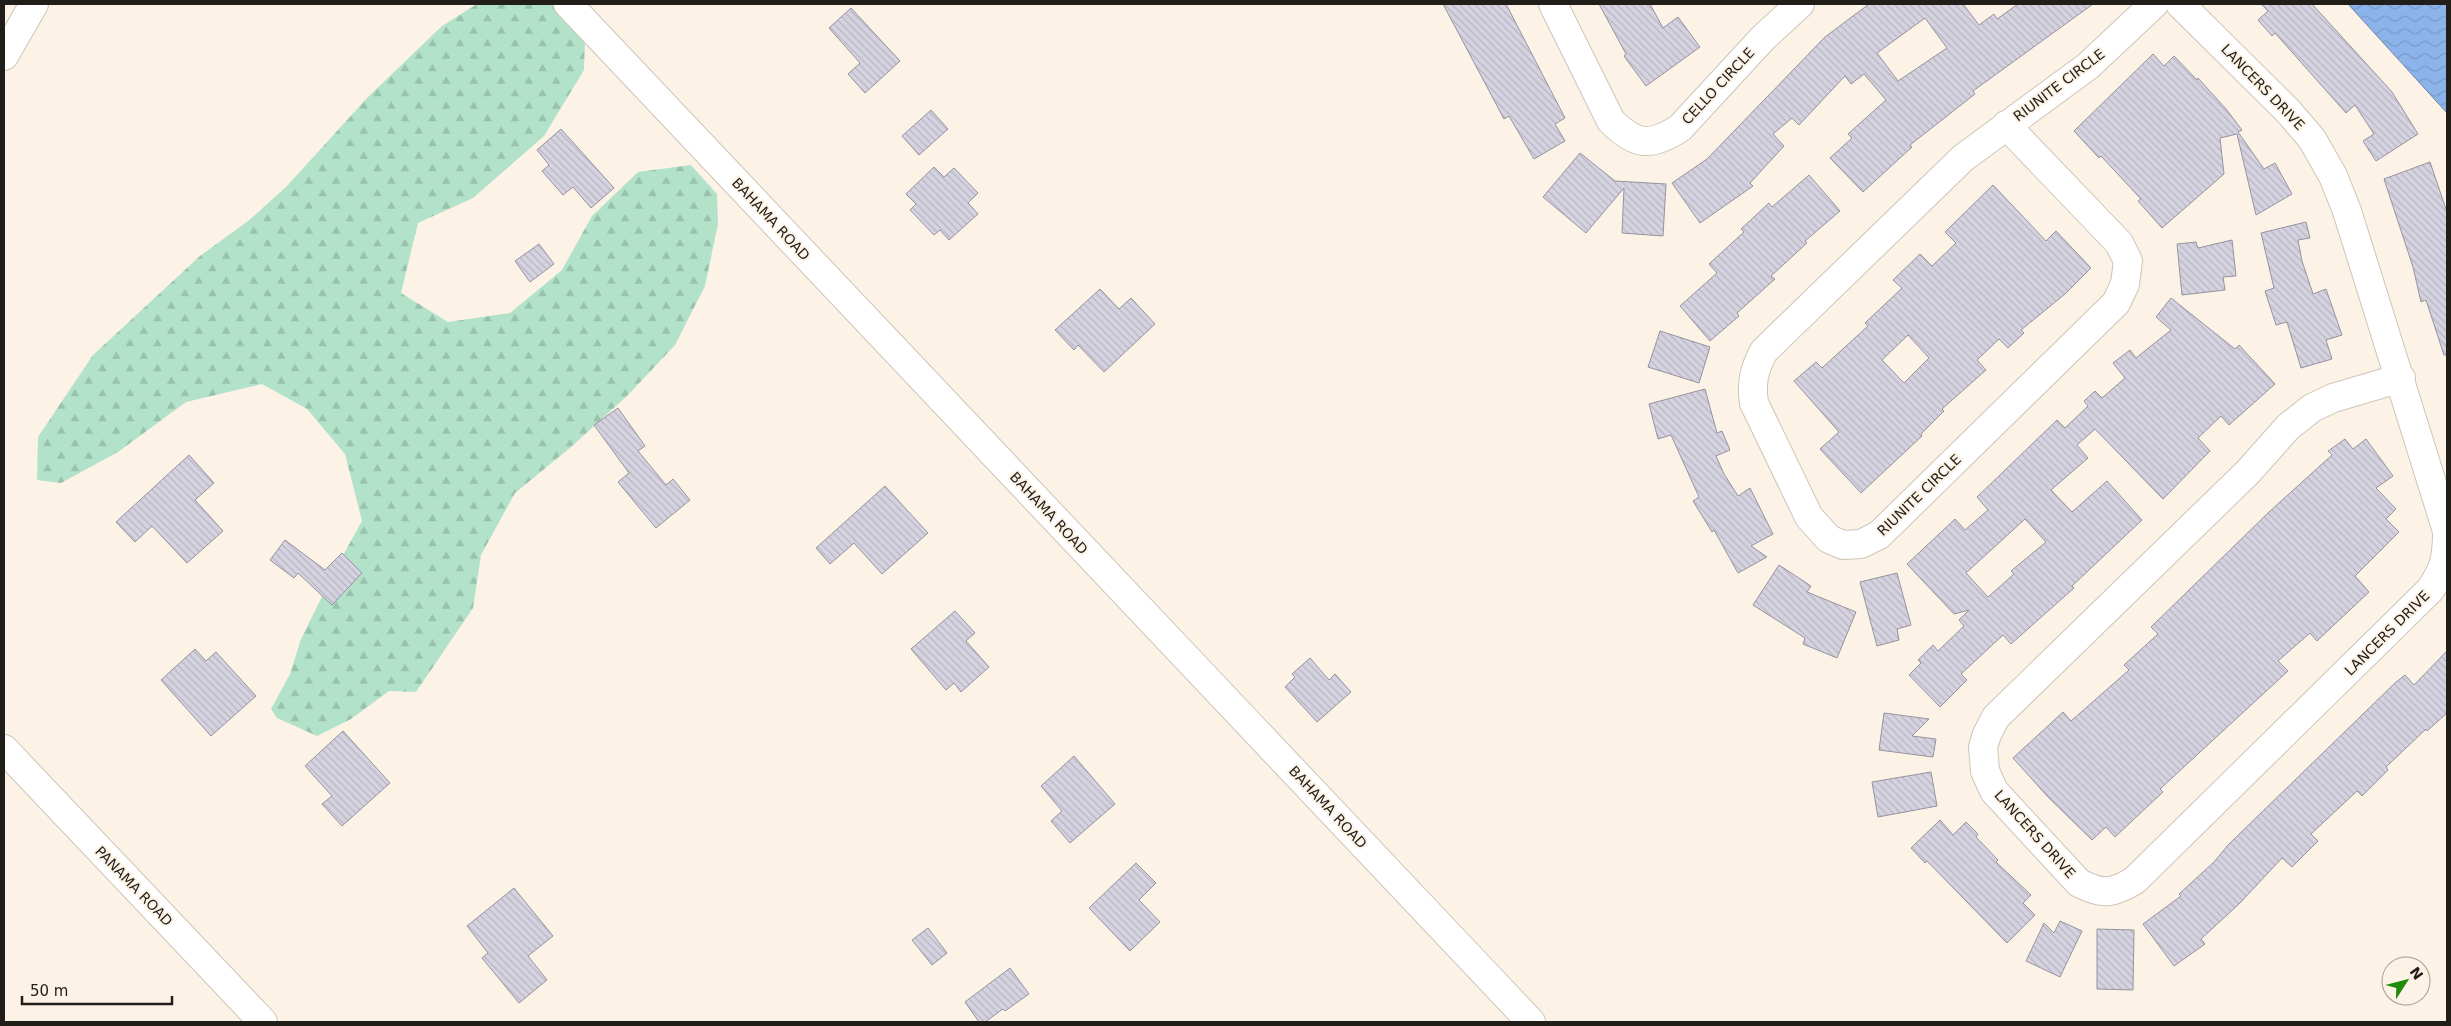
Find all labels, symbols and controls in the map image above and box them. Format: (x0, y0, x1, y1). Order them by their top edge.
street label: LANCERS DRIVE (2218, 41, 2308, 133)
street label: CELLO CIRCLE (1679, 45, 1757, 127)
street label: RIUNITE CIRCLE (2010, 46, 2108, 124)
street label: BAHAMA ROAD (729, 175, 813, 263)
street label: RIUNITE CIRCLE (1874, 451, 1964, 539)
street label: BAHAMA ROAD (1007, 469, 1091, 557)
street label: LANCERS DRIVE (2341, 587, 2433, 679)
street label: BAHAMA ROAD (1286, 763, 1370, 851)
street label: LANCERS DRIVE (1991, 787, 2079, 881)
street label: PANAMA ROAD (92, 843, 176, 929)
north arrow (2381, 956, 2431, 1006)
text: N (2407, 964, 2426, 983)
scale bar (22, 974, 172, 1006)
text: 50 m (30, 982, 68, 1000)

